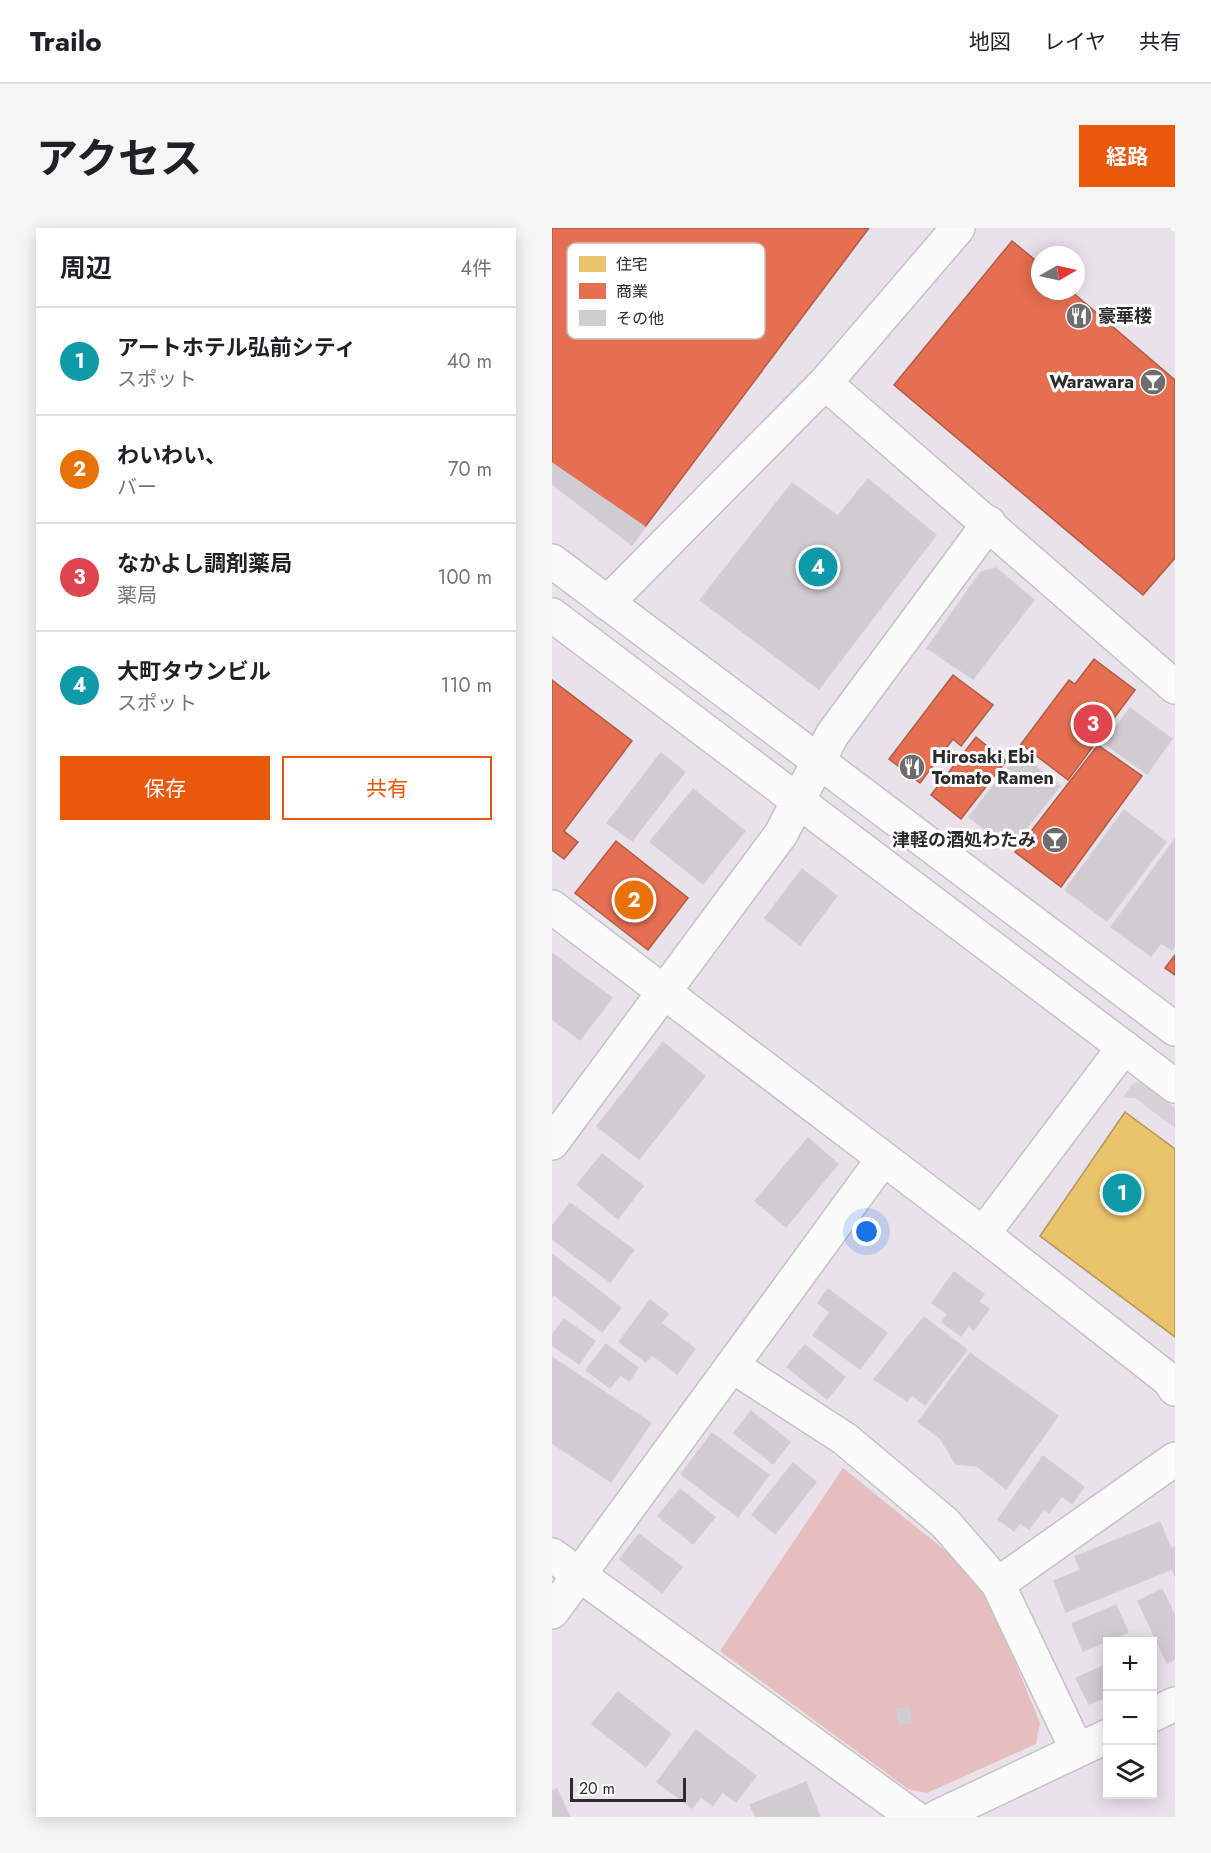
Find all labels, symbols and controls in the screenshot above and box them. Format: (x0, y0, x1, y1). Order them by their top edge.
text: Trailo (30, 21, 102, 62)
text: 地図 (969, 27, 1011, 57)
text: レイヤ (1044, 27, 1106, 57)
text: 共有 (1139, 27, 1181, 57)
button: 経路 (1079, 125, 1175, 187)
text: アクセス (36, 128, 202, 189)
legend (567, 243, 765, 339)
north arrow (1031, 246, 1085, 300)
text: 周辺 (60, 249, 112, 287)
text: 住宅 (616, 253, 648, 276)
text: 4件 (460, 254, 492, 283)
text: 商業 (616, 280, 648, 303)
restaurant icon: 豪華楼 (1064, 301, 1094, 331)
place label: 豪華楼 (1098, 303, 1152, 329)
text: その他 (616, 307, 664, 330)
text: アートホテル弘前シティ (117, 331, 356, 363)
text: 1 (74, 347, 85, 376)
text: 40 m (447, 347, 492, 376)
text: スポット (117, 365, 197, 394)
bar icon: Warawara (1138, 367, 1168, 397)
place label: Warawara (1049, 369, 1134, 395)
text: わいわい、 (117, 439, 227, 471)
text: 2 (73, 455, 86, 484)
text: 70 m (448, 455, 492, 484)
text: バー (117, 473, 157, 502)
pin: 4 (798, 544, 838, 590)
text: なかよし調剤薬局 (117, 547, 292, 579)
text: 3 (73, 563, 86, 592)
text: 100 m (437, 563, 492, 592)
text: 薬局 (117, 581, 157, 610)
text: 大町タウンビル (117, 655, 271, 687)
text: 4 (73, 671, 86, 700)
text: 110 m (440, 671, 492, 700)
text: スポット (117, 689, 197, 718)
pin: 3 (1074, 702, 1112, 746)
place label: Hirosaki Ebi Tomato Ramen (932, 744, 1054, 791)
restaurant icon: Hirosaki Ebi Tomato Ramen (897, 752, 927, 782)
button: 保存 (60, 756, 270, 820)
button: 共有 (282, 756, 492, 820)
bar icon: 津軽の酒処わたみ (1040, 825, 1070, 855)
place label: 津軽の酒処わたみ (892, 827, 1036, 853)
pin: 2 (614, 878, 653, 922)
pin: 1 (1102, 1170, 1142, 1216)
your location (852, 1217, 881, 1246)
map controls (1103, 1637, 1157, 1799)
button: + (1103, 1637, 1157, 1691)
button: − (1103, 1691, 1157, 1745)
button: layers (1103, 1745, 1157, 1799)
scale bar (570, 1775, 686, 1802)
text: 20 m (579, 1777, 615, 1800)

